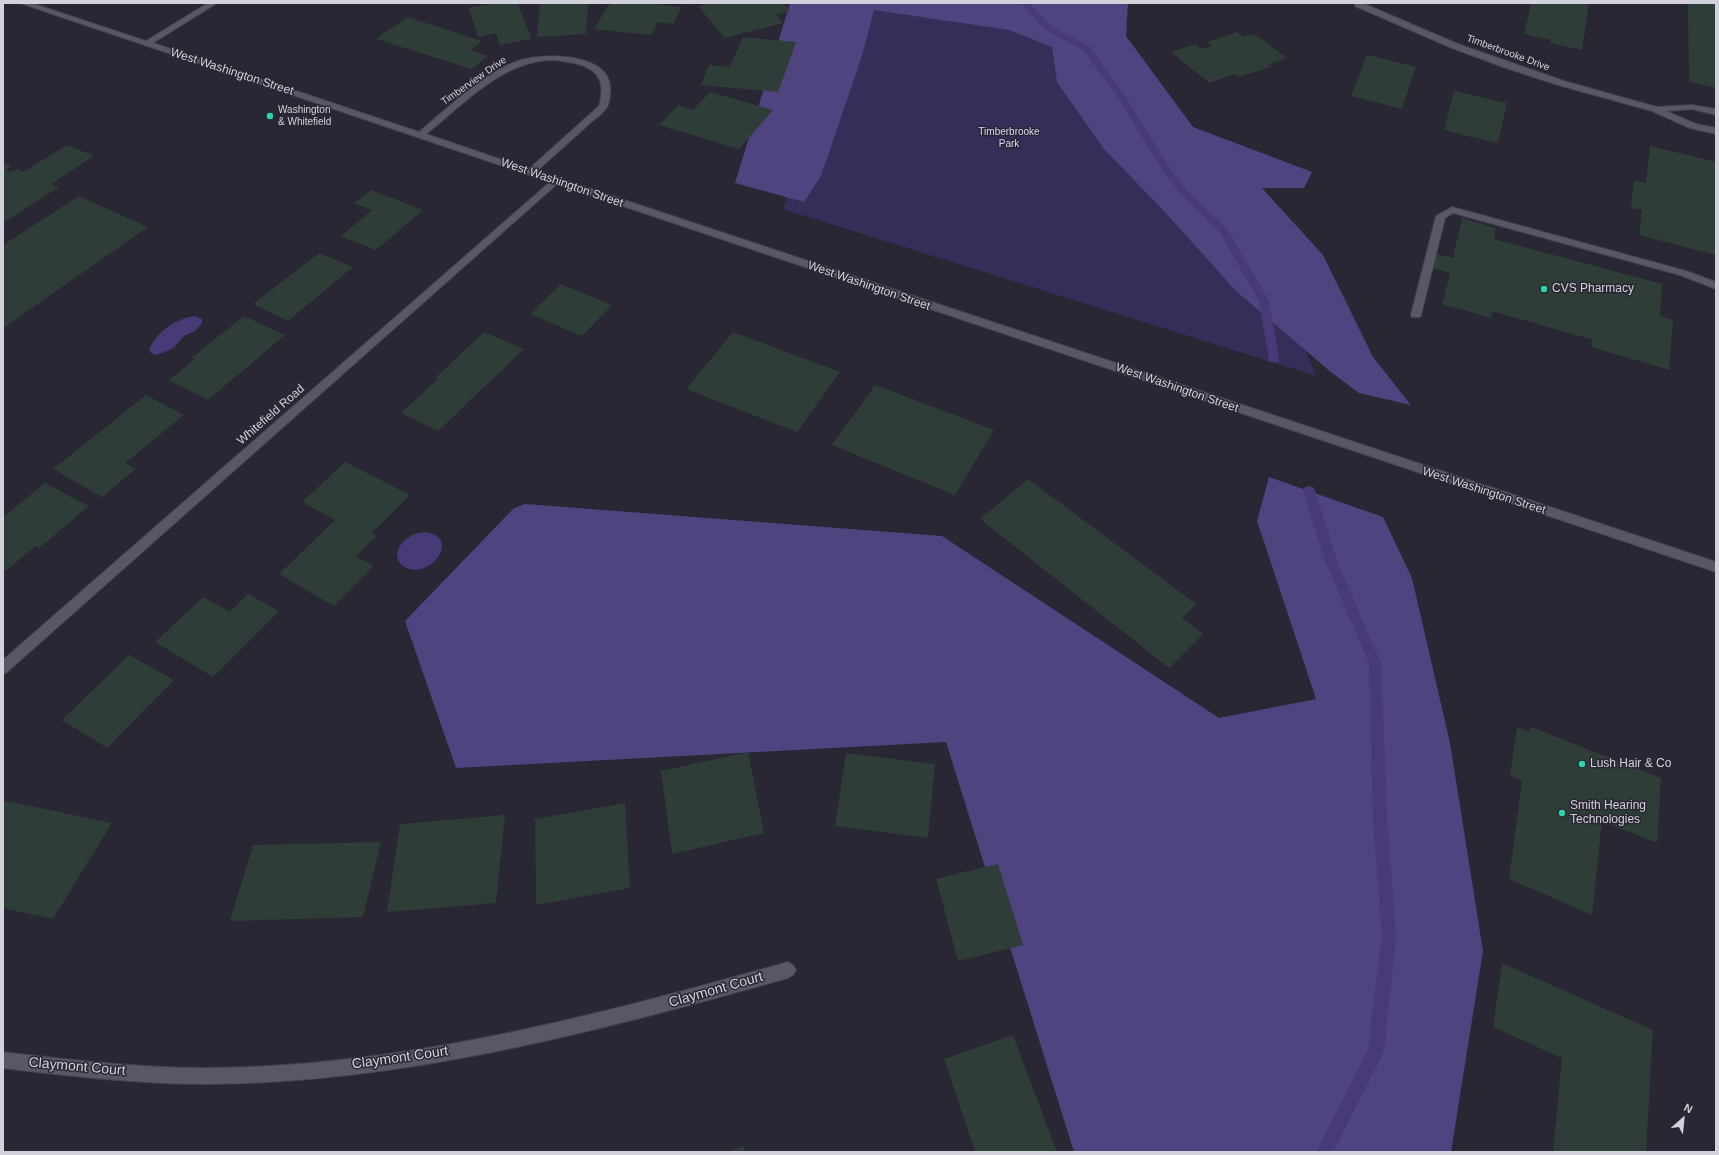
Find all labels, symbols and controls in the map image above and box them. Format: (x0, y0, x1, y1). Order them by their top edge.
street label: Timberbrooke Drive (1465, 32, 1551, 74)
street label: West Washington Street (169, 45, 295, 99)
street label: Timberview Drive (439, 54, 509, 108)
place label: Washington & Whitefield (278, 104, 331, 128)
marker: Washington & Whitefield (265, 111, 275, 121)
park label: Timberbrooke Park (978, 126, 1040, 150)
street label: West Washington Street (499, 155, 625, 211)
street label: West Washington Street (806, 258, 932, 314)
place label: CVS Pharmacy (1552, 282, 1634, 296)
marker: CVS Pharmacy (1539, 284, 1549, 294)
street label: West Washington Street (1114, 360, 1240, 416)
street label: Whitefield Road (234, 382, 308, 448)
street label: West Washington Street (1421, 464, 1547, 518)
place label: Lush Hair & Co (1590, 757, 1671, 771)
marker: Lush Hair & Co (1577, 759, 1587, 769)
place label: Smith Hearing Technologies (1570, 799, 1646, 827)
marker: Smith Hearing Technologies (1557, 808, 1567, 818)
street label: Claymont Court (667, 969, 765, 1011)
street label: Claymont Court (351, 1043, 449, 1073)
street label: Claymont Court (28, 1054, 126, 1080)
north arrow (1663, 1099, 1703, 1139)
text: N (1682, 1101, 1695, 1115)

